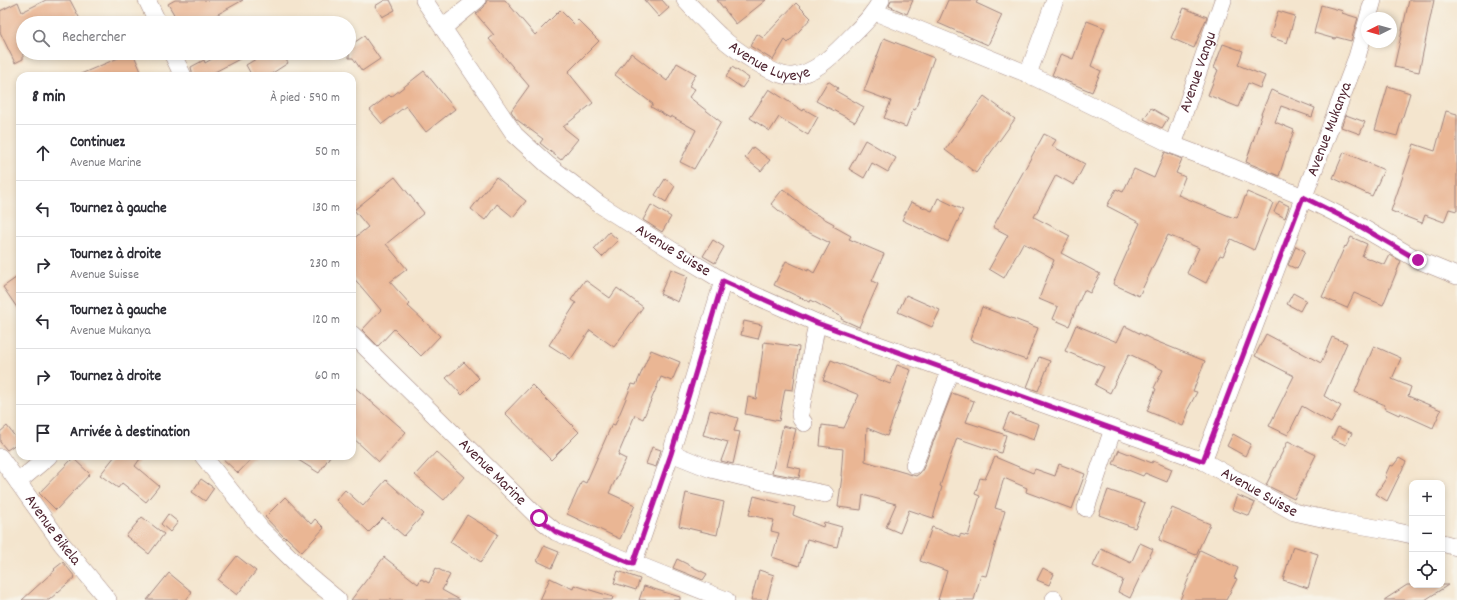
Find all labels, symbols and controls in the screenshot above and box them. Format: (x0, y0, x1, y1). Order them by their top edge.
north arrow (1361, 12, 1397, 48)
search box (16, 16, 356, 60)
icon: search (30, 27, 52, 49)
text: Rechercher (62, 27, 126, 49)
street label: Avenue Vangu (1174, 29, 1223, 116)
street label: Avenue Luyeye (724, 36, 814, 88)
street label: Avenue Mukanya (1301, 78, 1358, 180)
text: 8 min (32, 86, 65, 110)
text: À pied · 590 m (270, 89, 340, 108)
text: Continuez (70, 132, 125, 154)
icon: ahead (32, 142, 54, 164)
text: 50 m (315, 143, 340, 162)
text: Avenue Marine (70, 154, 141, 173)
icon: left (32, 198, 54, 220)
text: Tournez à gauche (70, 198, 167, 220)
text: 130 m (312, 199, 340, 218)
street label: Avenue Suisse (631, 218, 715, 283)
text: Tournez à droite (70, 244, 161, 266)
route end (1409, 251, 1427, 269)
icon: right (32, 254, 54, 276)
text: 230 m (310, 255, 340, 274)
text: Avenue Suisse (70, 266, 139, 285)
text: Tournez à gauche (70, 300, 167, 322)
icon: left (32, 310, 54, 332)
text: 120 m (312, 311, 340, 330)
text: Avenue Mukanya (70, 322, 151, 341)
icon: right (32, 366, 54, 388)
text: Tournez à droite (70, 366, 161, 388)
text: 60 m (315, 367, 340, 386)
icon: arrive (32, 422, 54, 444)
text: Arrivée à destination (70, 422, 190, 444)
street label: Avenue Marine (453, 433, 532, 511)
street label: Avenue Suisse (1217, 462, 1302, 523)
map controls (1409, 480, 1445, 588)
button: + (1409, 480, 1445, 516)
street label: Avenue Bikela (19, 490, 87, 571)
route start (530, 509, 548, 527)
button: − (1409, 516, 1445, 552)
button: locate (1409, 552, 1445, 588)

